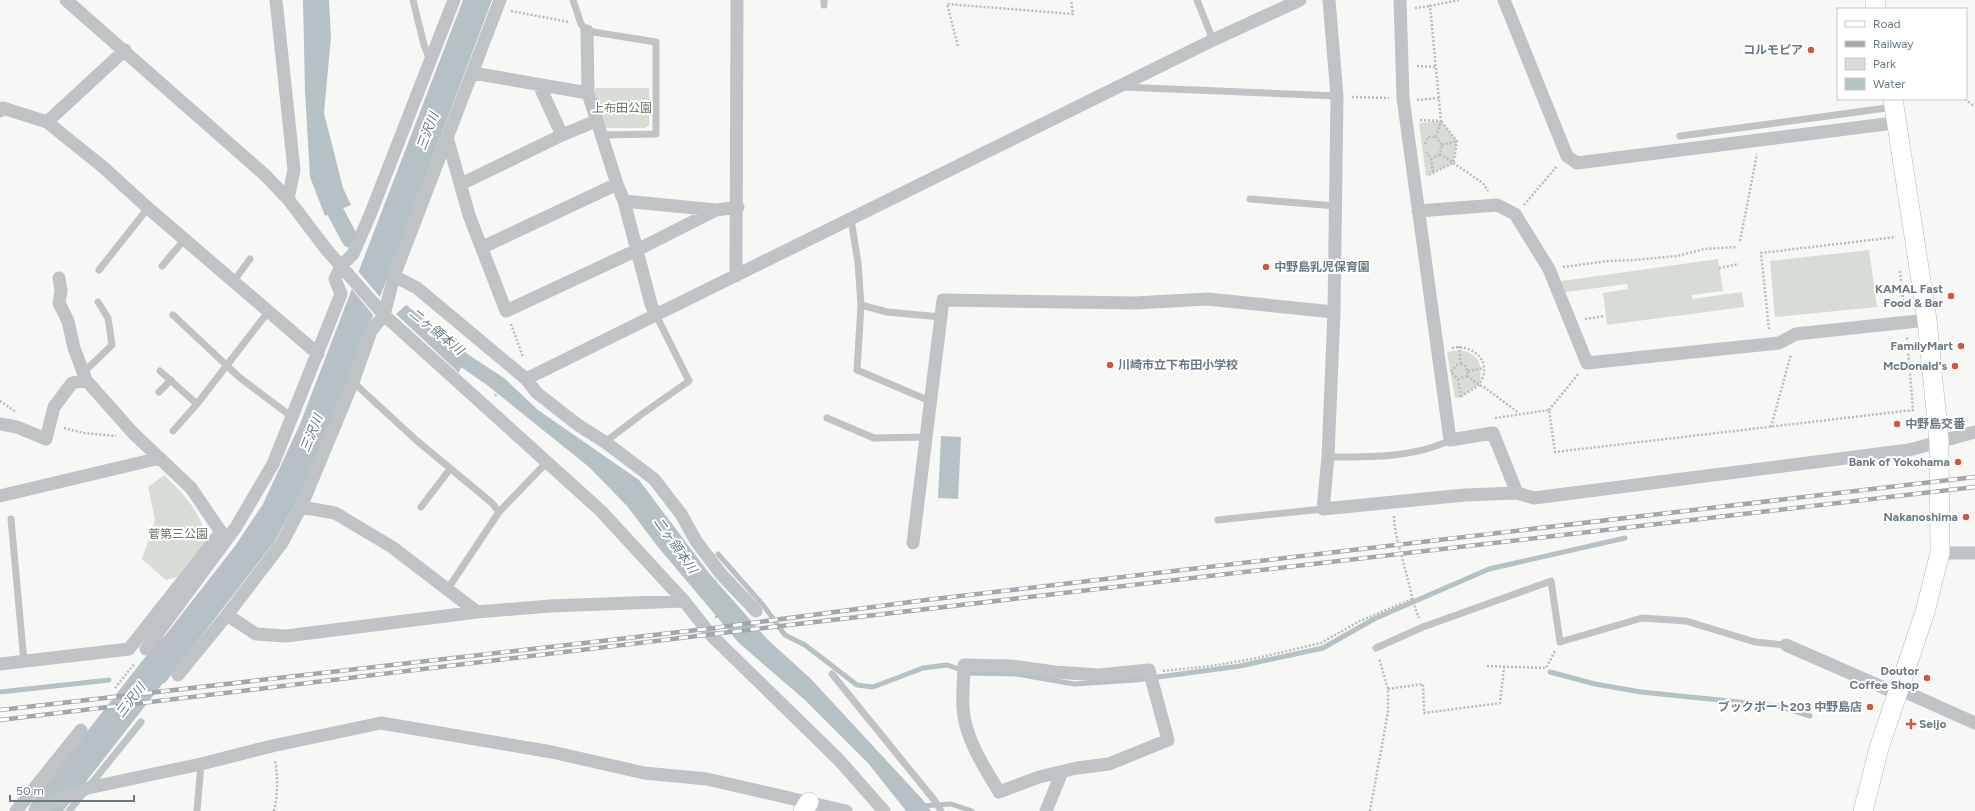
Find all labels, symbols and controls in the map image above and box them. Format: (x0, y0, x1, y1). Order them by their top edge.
legend (1837, 8, 1967, 100)
text: Road (1873, 17, 1901, 31)
text: Railway (1873, 37, 1914, 51)
place label: コルモピア (1743, 43, 1803, 57)
marker: コルモピア (1806, 45, 1816, 55)
text: Park (1873, 57, 1896, 71)
text: Water (1873, 77, 1905, 91)
park label: 上布田公園 (592, 101, 652, 115)
water label: 三沢川 (413, 108, 442, 152)
place label: 中野島乳児保育園 (1274, 260, 1370, 274)
marker: 中野島乳児保育園 (1261, 262, 1271, 272)
place label: KAMAL Fast Food & Bar (1875, 282, 1943, 310)
marker: KAMAL Fast Food & Bar (1946, 291, 1956, 301)
water label: 二ヶ領本川 (407, 305, 468, 359)
place label: FamilyMart (1891, 339, 1953, 353)
marker: FamilyMart (1956, 341, 1966, 351)
place label: 川崎市立下布田小学校 (1118, 358, 1238, 372)
place label: McDonald's (1883, 359, 1947, 373)
marker: 川崎市立下布田小学校 (1105, 360, 1115, 370)
marker: McDonald's (1950, 361, 1960, 371)
water label: 三沢川 (297, 410, 326, 454)
place label: 中野島交番 (1905, 417, 1966, 431)
marker: 中野島交番 (1892, 419, 1902, 429)
place label: Bank of Yokohama (1849, 455, 1950, 469)
marker: Bank of Yokohama (1953, 457, 1963, 467)
place label: Nakanoshima (1884, 510, 1958, 524)
marker: Nakanoshima (1961, 512, 1971, 522)
water label: 二ヶ領本川 (651, 514, 702, 578)
park label: 菅第三公園 (148, 527, 208, 541)
place label: Doutor Coffee Shop (1850, 664, 1919, 692)
marker: Doutor Coffee Shop (1922, 673, 1932, 683)
water label: 三沢川 (112, 679, 150, 720)
place label: ブックポート203 中野島店 (1718, 700, 1862, 714)
marker: ブックポート203 中野島店 (1865, 702, 1875, 712)
place label: Seijo (1919, 717, 1947, 731)
marker: Seijo (1906, 719, 1916, 729)
scale bar (10, 777, 134, 803)
text: 50 m (16, 784, 44, 798)

